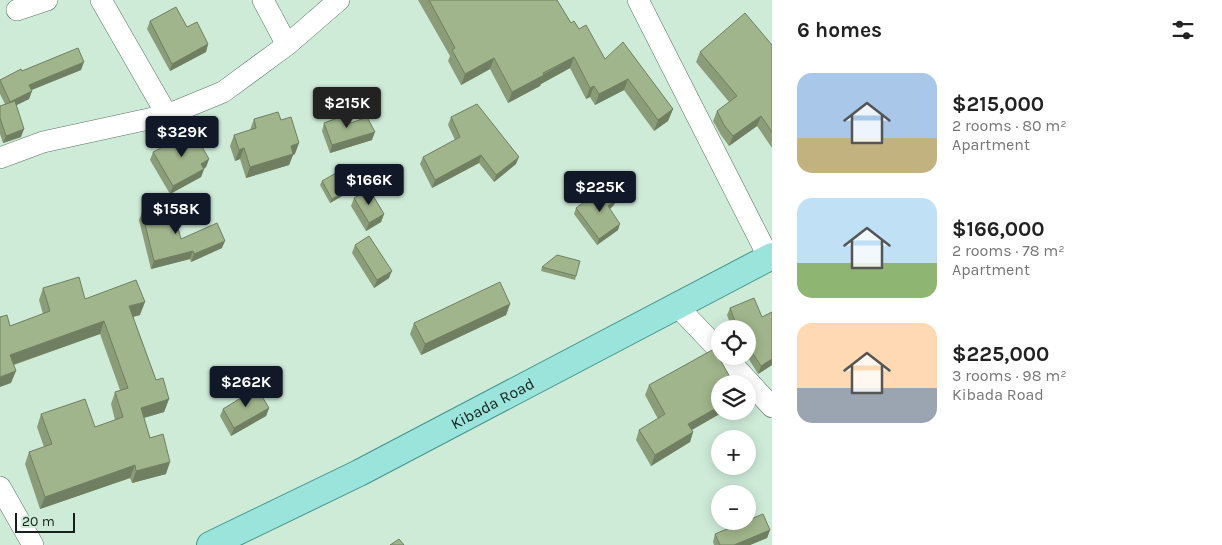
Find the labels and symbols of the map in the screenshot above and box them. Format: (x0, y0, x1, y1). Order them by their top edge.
pin: $215K (312, 86, 382, 129)
pin: $329K (147, 116, 217, 158)
pin: $166K (334, 164, 404, 206)
pin: $225K (565, 170, 635, 213)
pin: $158K (141, 192, 211, 235)
pin: $262K (211, 366, 281, 408)
street label: Kibada Road (447, 373, 537, 433)
scale bar (15, 510, 75, 533)

